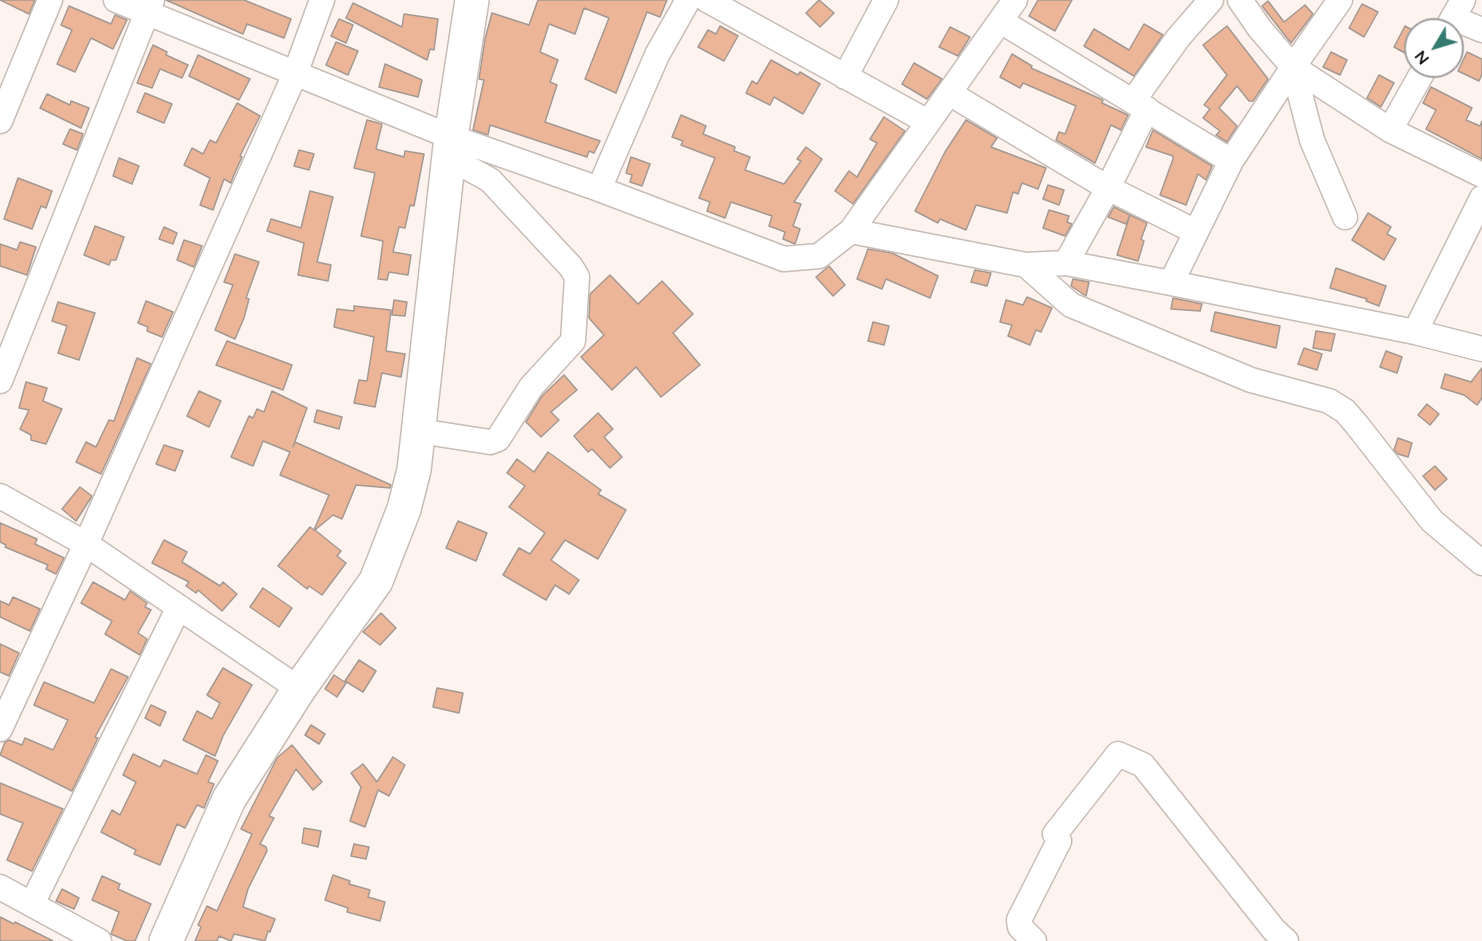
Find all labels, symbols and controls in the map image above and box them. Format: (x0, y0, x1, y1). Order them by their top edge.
north arrow (1404, 18, 1464, 78)
text: N (1410, 47, 1432, 69)

